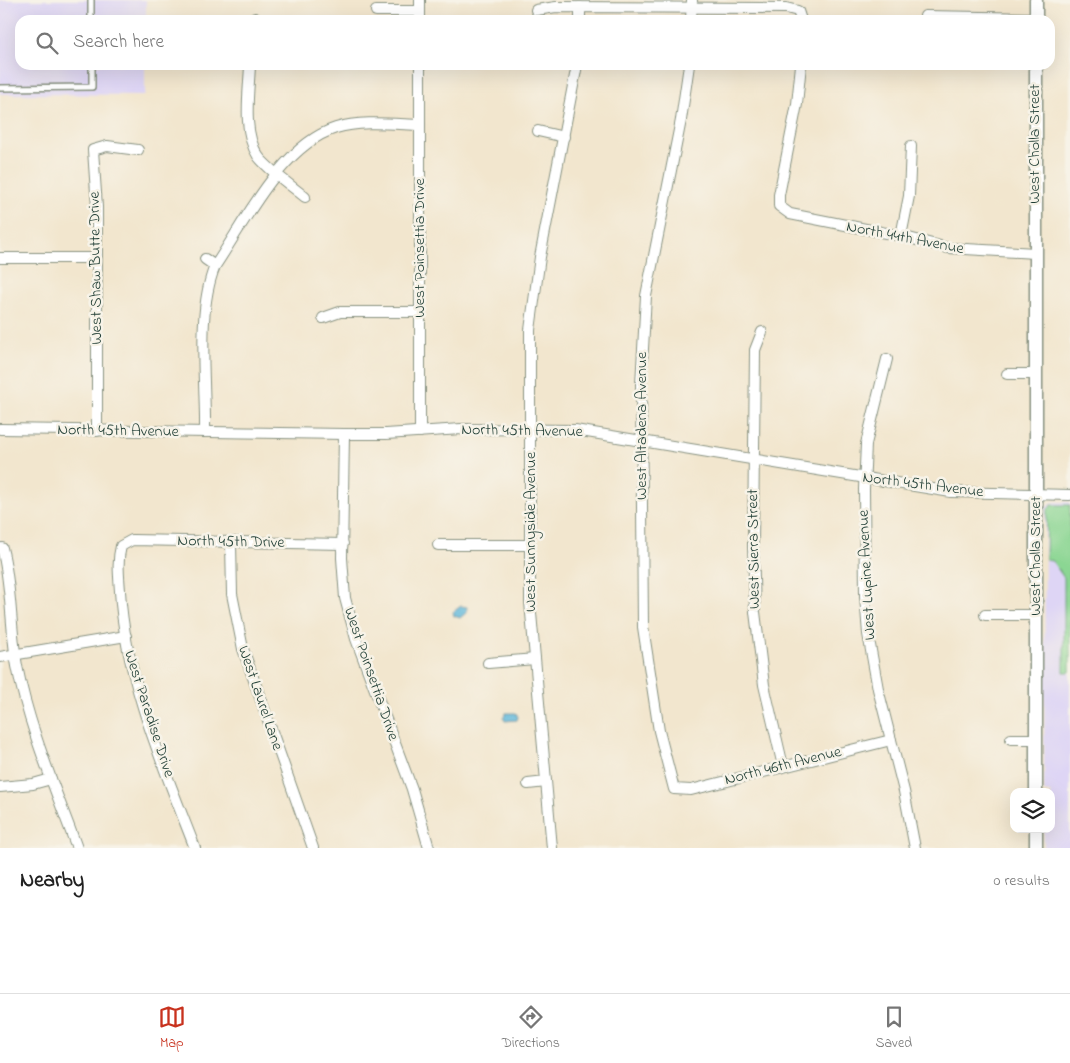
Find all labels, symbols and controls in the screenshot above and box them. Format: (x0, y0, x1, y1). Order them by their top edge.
search box (15, 15, 1055, 70)
icon: search (33, 29, 61, 57)
text: Search here (73, 29, 164, 56)
street label: West Cholla Street (1023, 84, 1047, 204)
street label: West Poinsettia Drive (408, 177, 432, 318)
street label: West Shaw Butte Drive (83, 190, 109, 345)
street label: North 44th Avenue (844, 215, 967, 261)
street label: West Altadena Avenue (630, 351, 654, 500)
street label: North 45th Avenue (57, 418, 180, 444)
street label: North 45th Avenue (461, 418, 584, 444)
street label: West Sunnyside Avenue (519, 451, 543, 612)
street label: North 45th Avenue (861, 466, 986, 504)
street label: West Sierra Street (741, 488, 767, 609)
street label: West Cholla Street (1024, 496, 1048, 616)
street label: West Lupine Avenue (852, 508, 882, 641)
street label: North 45th Drive (177, 529, 286, 555)
street label: West Poinsettia Drive (337, 604, 405, 745)
street label: West Laurel Lane (231, 642, 289, 754)
street label: West Paradise Drive (117, 647, 181, 781)
street label: North 46th Avenue (722, 740, 845, 792)
map controls (1010, 788, 1055, 833)
button: layers (1010, 788, 1055, 833)
text: Nearby (20, 866, 84, 896)
text: 0 results (994, 869, 1050, 893)
tab: Map (158, 1003, 186, 1054)
tab: Directions (502, 1003, 560, 1054)
tab: Saved (876, 1003, 912, 1054)

